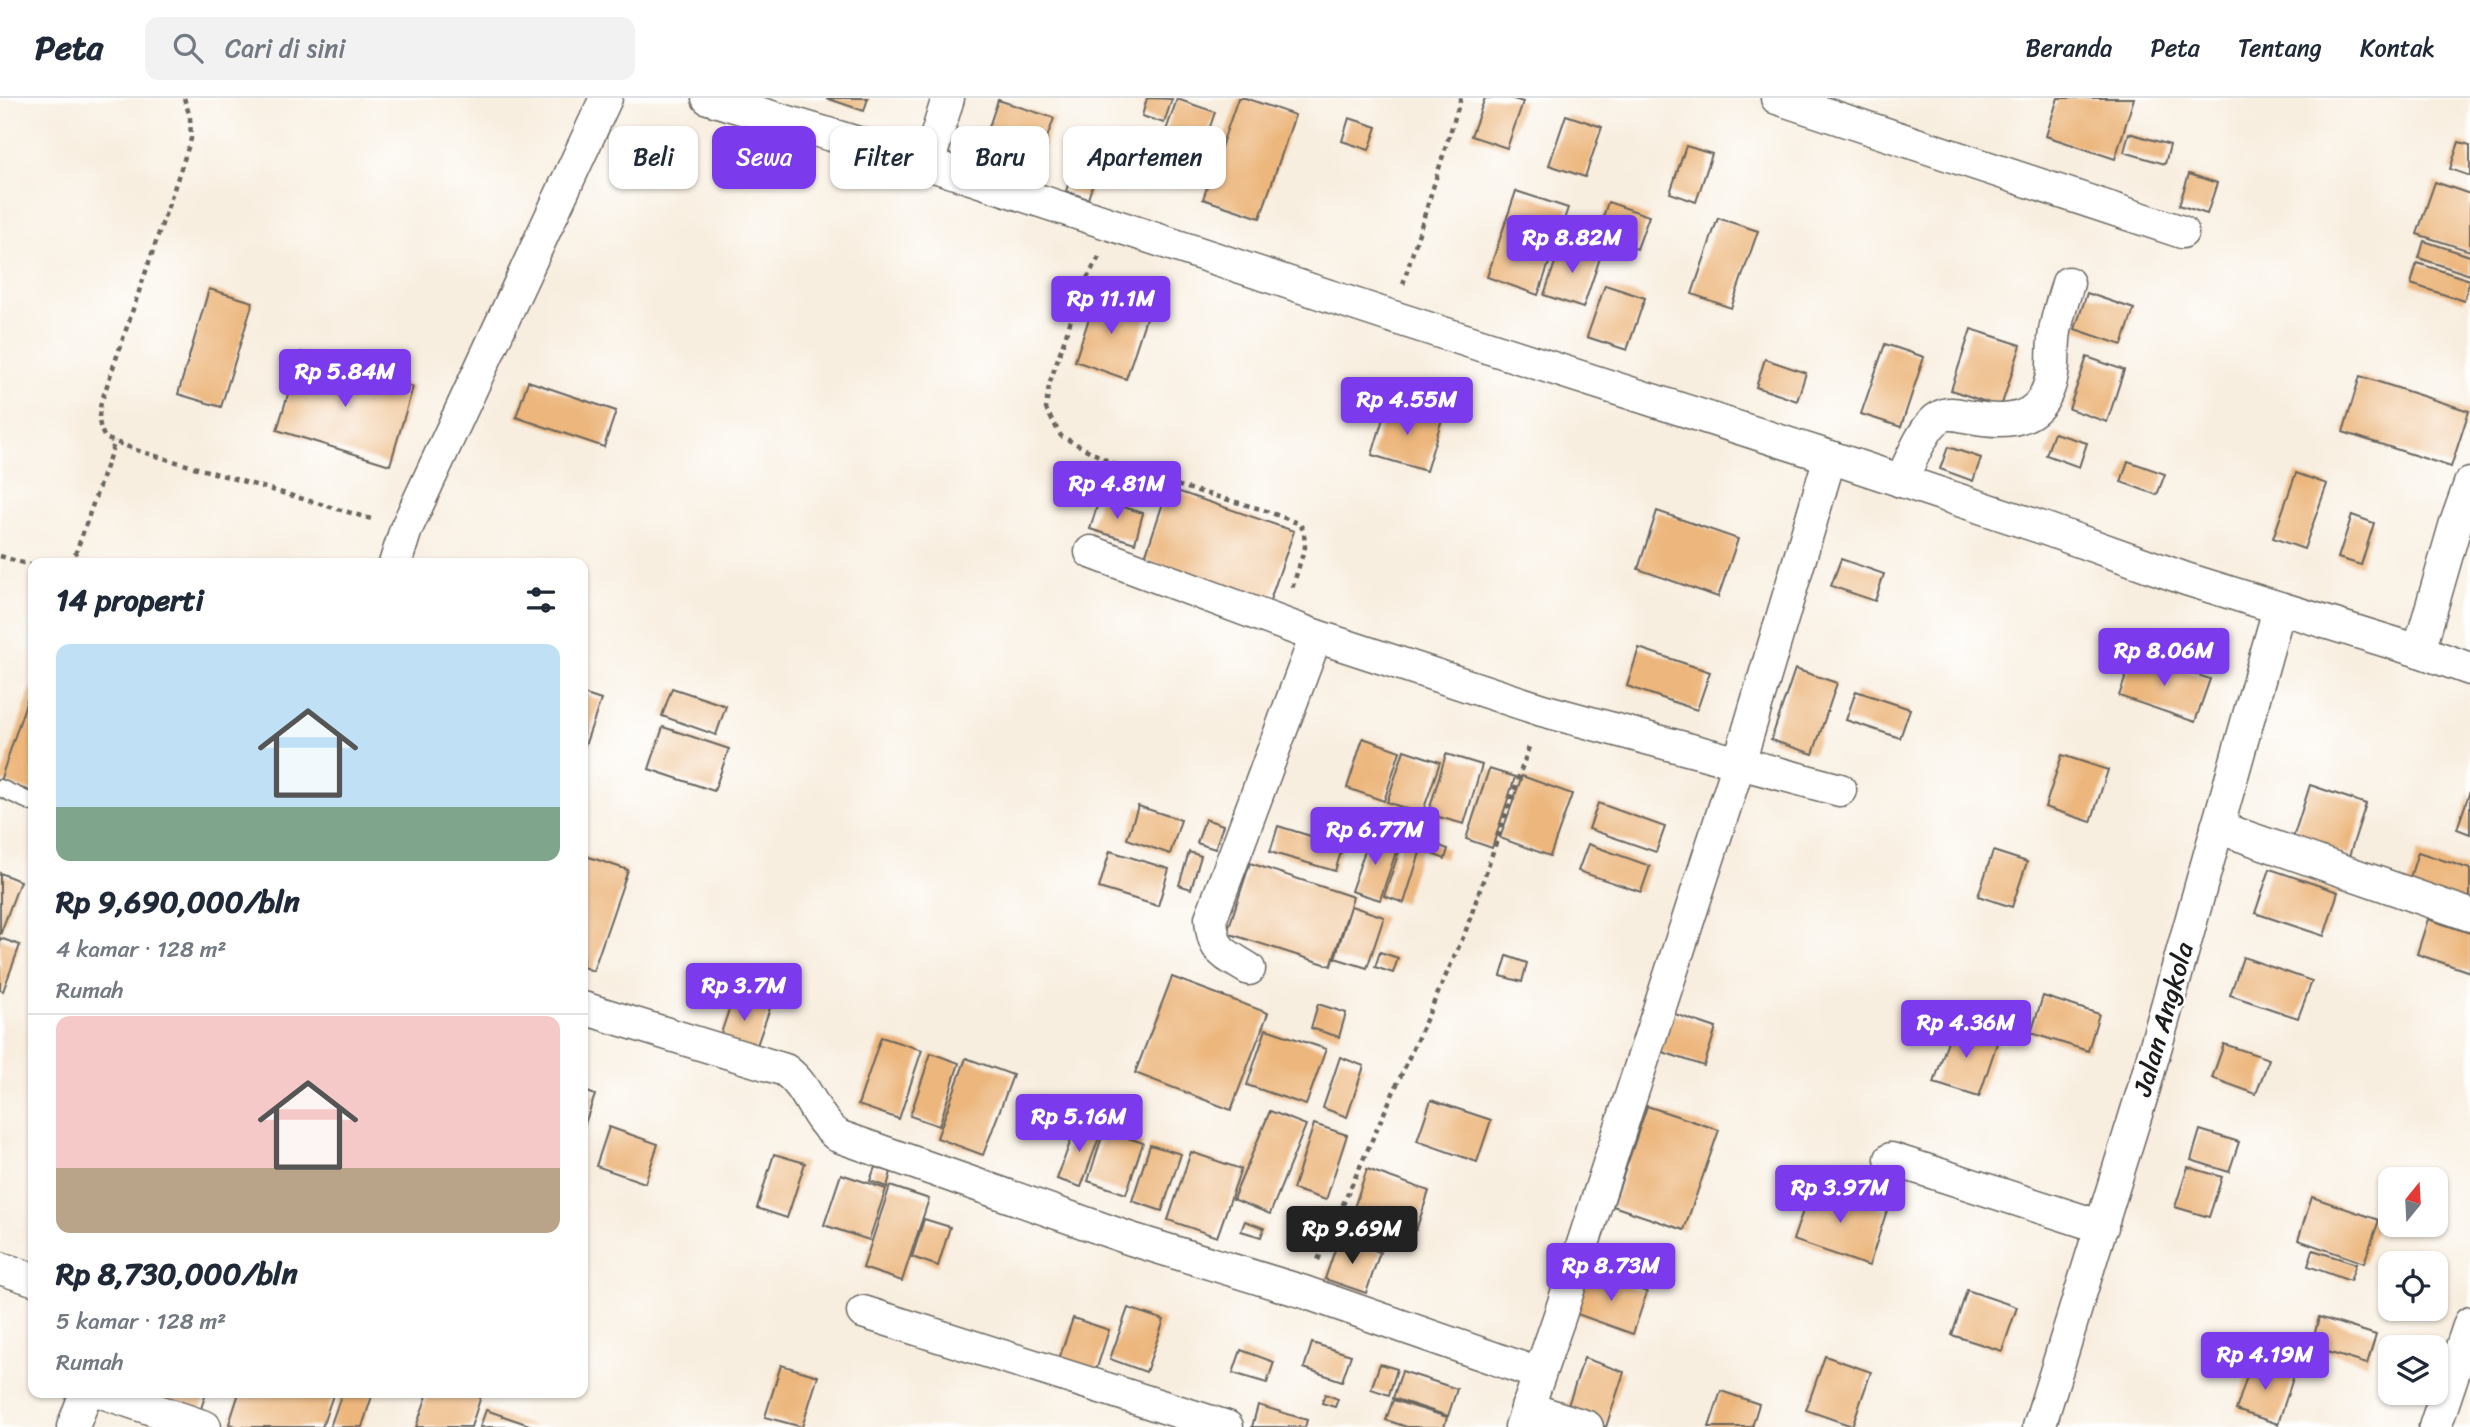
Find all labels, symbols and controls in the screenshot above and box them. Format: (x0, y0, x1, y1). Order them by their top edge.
search box (145, 17, 635, 80)
text: Peta (35, 19, 103, 77)
text: Cari di sini (225, 25, 346, 71)
text: Beranda (2025, 27, 2112, 69)
text: Peta (2150, 27, 2200, 69)
text: Tentang (2238, 27, 2322, 69)
text: Kontak (2360, 27, 2435, 69)
icon: search (169, 29, 207, 67)
chip: Beli (609, 126, 698, 189)
chip: Sewa (712, 126, 816, 189)
chip: Filter (830, 126, 937, 189)
chip: Baru (951, 126, 1049, 189)
chip: Apartemen (1063, 126, 1226, 189)
pin: Rp 8.82M (1500, 216, 1644, 275)
text: Rp 8.82M (1523, 217, 1621, 258)
pin: Rp 11.1M (1039, 276, 1183, 336)
text: Rp 11.1M (1067, 278, 1155, 319)
pin: Rp 5.84M (273, 350, 417, 409)
text: Rp 5.84M (295, 351, 395, 392)
pin: Rp 4.55M (1335, 378, 1479, 437)
text: Rp 4.55M (1357, 379, 1457, 420)
pin: Rp 4.81M (1045, 462, 1189, 521)
text: Rp 4.81M (1069, 463, 1165, 504)
text: 14 properti (56, 573, 204, 627)
icon: filters (522, 581, 560, 619)
pin: Rp 8.06M (2092, 628, 2236, 688)
text: Rp 8.06M (2114, 630, 2214, 671)
icon: home (245, 690, 371, 816)
pin: Rp 6.77M (1303, 808, 1447, 867)
text: Rp 6.77M (1326, 809, 1424, 850)
text: Rp 9,690,000/bln (56, 875, 300, 929)
text: 4 kamar · 128 m² (56, 929, 227, 970)
street label: Jalan Angkola (2119, 936, 2207, 1102)
pin: Rp 3.7M (679, 964, 809, 1023)
text: Rp 3.7M (702, 965, 786, 1006)
text: Rumah (56, 970, 124, 1011)
pin: Rp 4.36M (1894, 1000, 2038, 1060)
text: Rp 4.36M (1917, 1002, 2015, 1043)
icon: home (245, 1062, 371, 1188)
pin: Rp 5.16M (1007, 1094, 1151, 1154)
text: Rp 5.16M (1032, 1096, 1126, 1137)
pin: Rp 3.97M (1768, 1166, 1912, 1225)
text: Rp 3.97M (1791, 1167, 1889, 1208)
north arrow (2378, 1167, 2448, 1237)
map controls (2378, 1167, 2448, 1405)
pin: Rp 9.69M (1280, 1206, 1424, 1266)
text: Rp 9.69M (1302, 1208, 1402, 1249)
pin: Rp 8.73M (1539, 1244, 1683, 1303)
text: Rp 8.73M (1562, 1245, 1660, 1286)
text: Rp 8,730,000/bln (56, 1247, 298, 1301)
button: locate (2378, 1251, 2448, 1321)
text: 5 kamar · 128 m² (56, 1301, 226, 1342)
pin: Rp 4.19M (2193, 1332, 2337, 1392)
text: Rp 4.19M (2217, 1334, 2313, 1375)
button: layers (2378, 1335, 2448, 1405)
text: Rumah (56, 1342, 124, 1383)

